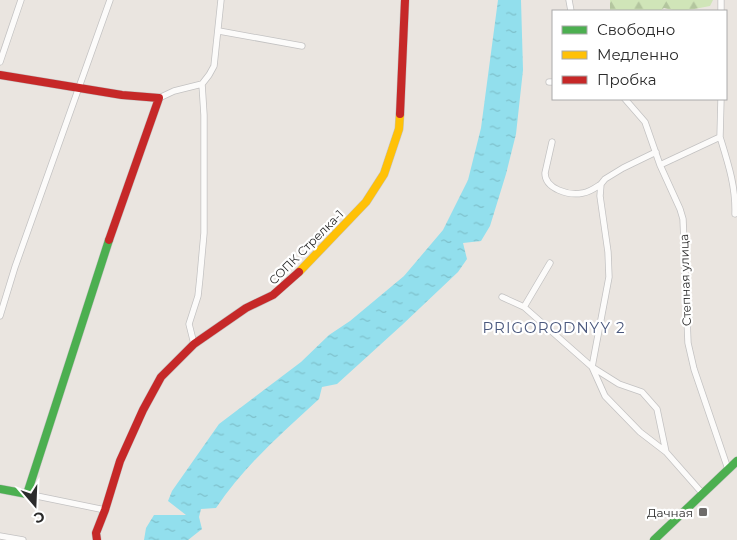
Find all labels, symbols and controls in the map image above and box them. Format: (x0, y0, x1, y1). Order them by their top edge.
legend (552, 10, 727, 100)
text: Свободно (597, 20, 675, 39)
text: Медленно (597, 45, 679, 64)
text: Пробка (597, 70, 656, 89)
street label: СОПК Стрелка-1 (265, 206, 347, 288)
street label: Степная улица (676, 234, 694, 326)
district label: PRIGORODNYY 2 (482, 318, 626, 337)
north arrow (10, 480, 60, 530)
place label: Дачная (647, 505, 693, 520)
marker: Дачная (697, 506, 709, 518)
text: С (31, 507, 47, 527)

